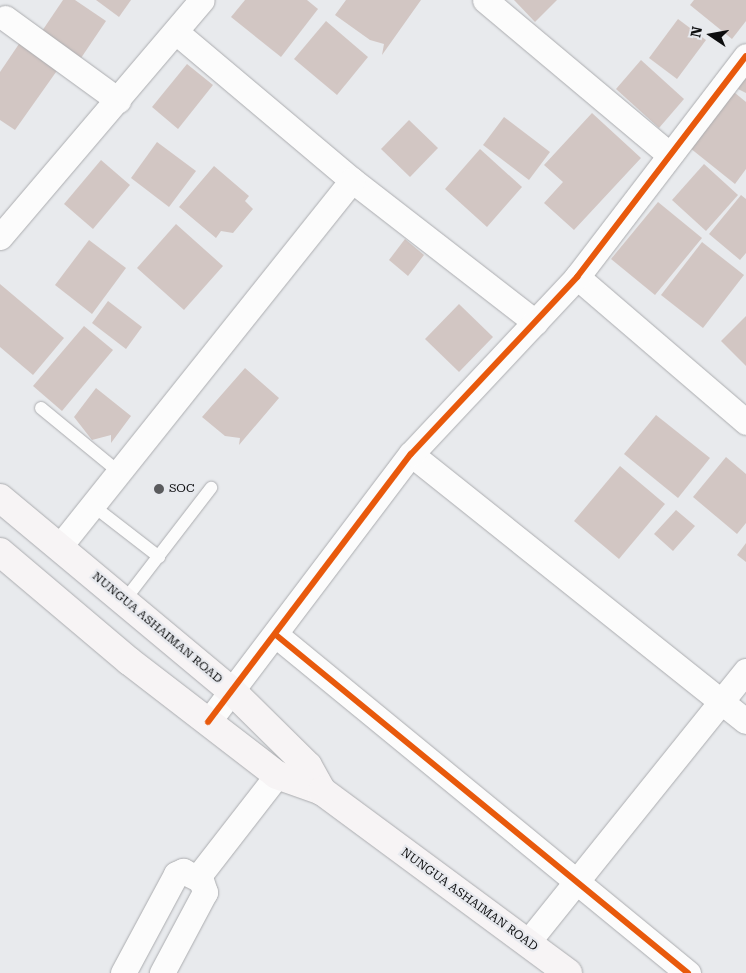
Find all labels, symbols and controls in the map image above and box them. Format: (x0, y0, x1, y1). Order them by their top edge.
north arrow (686, 10, 736, 60)
text: N (687, 25, 705, 39)
place label: SOC (169, 482, 194, 496)
marker: SOC (153, 483, 165, 495)
street label: NUNGUA ASHAIMAN ROAD (89, 569, 225, 687)
street label: NUNGUA ASHAIMAN ROAD (398, 846, 540, 954)

